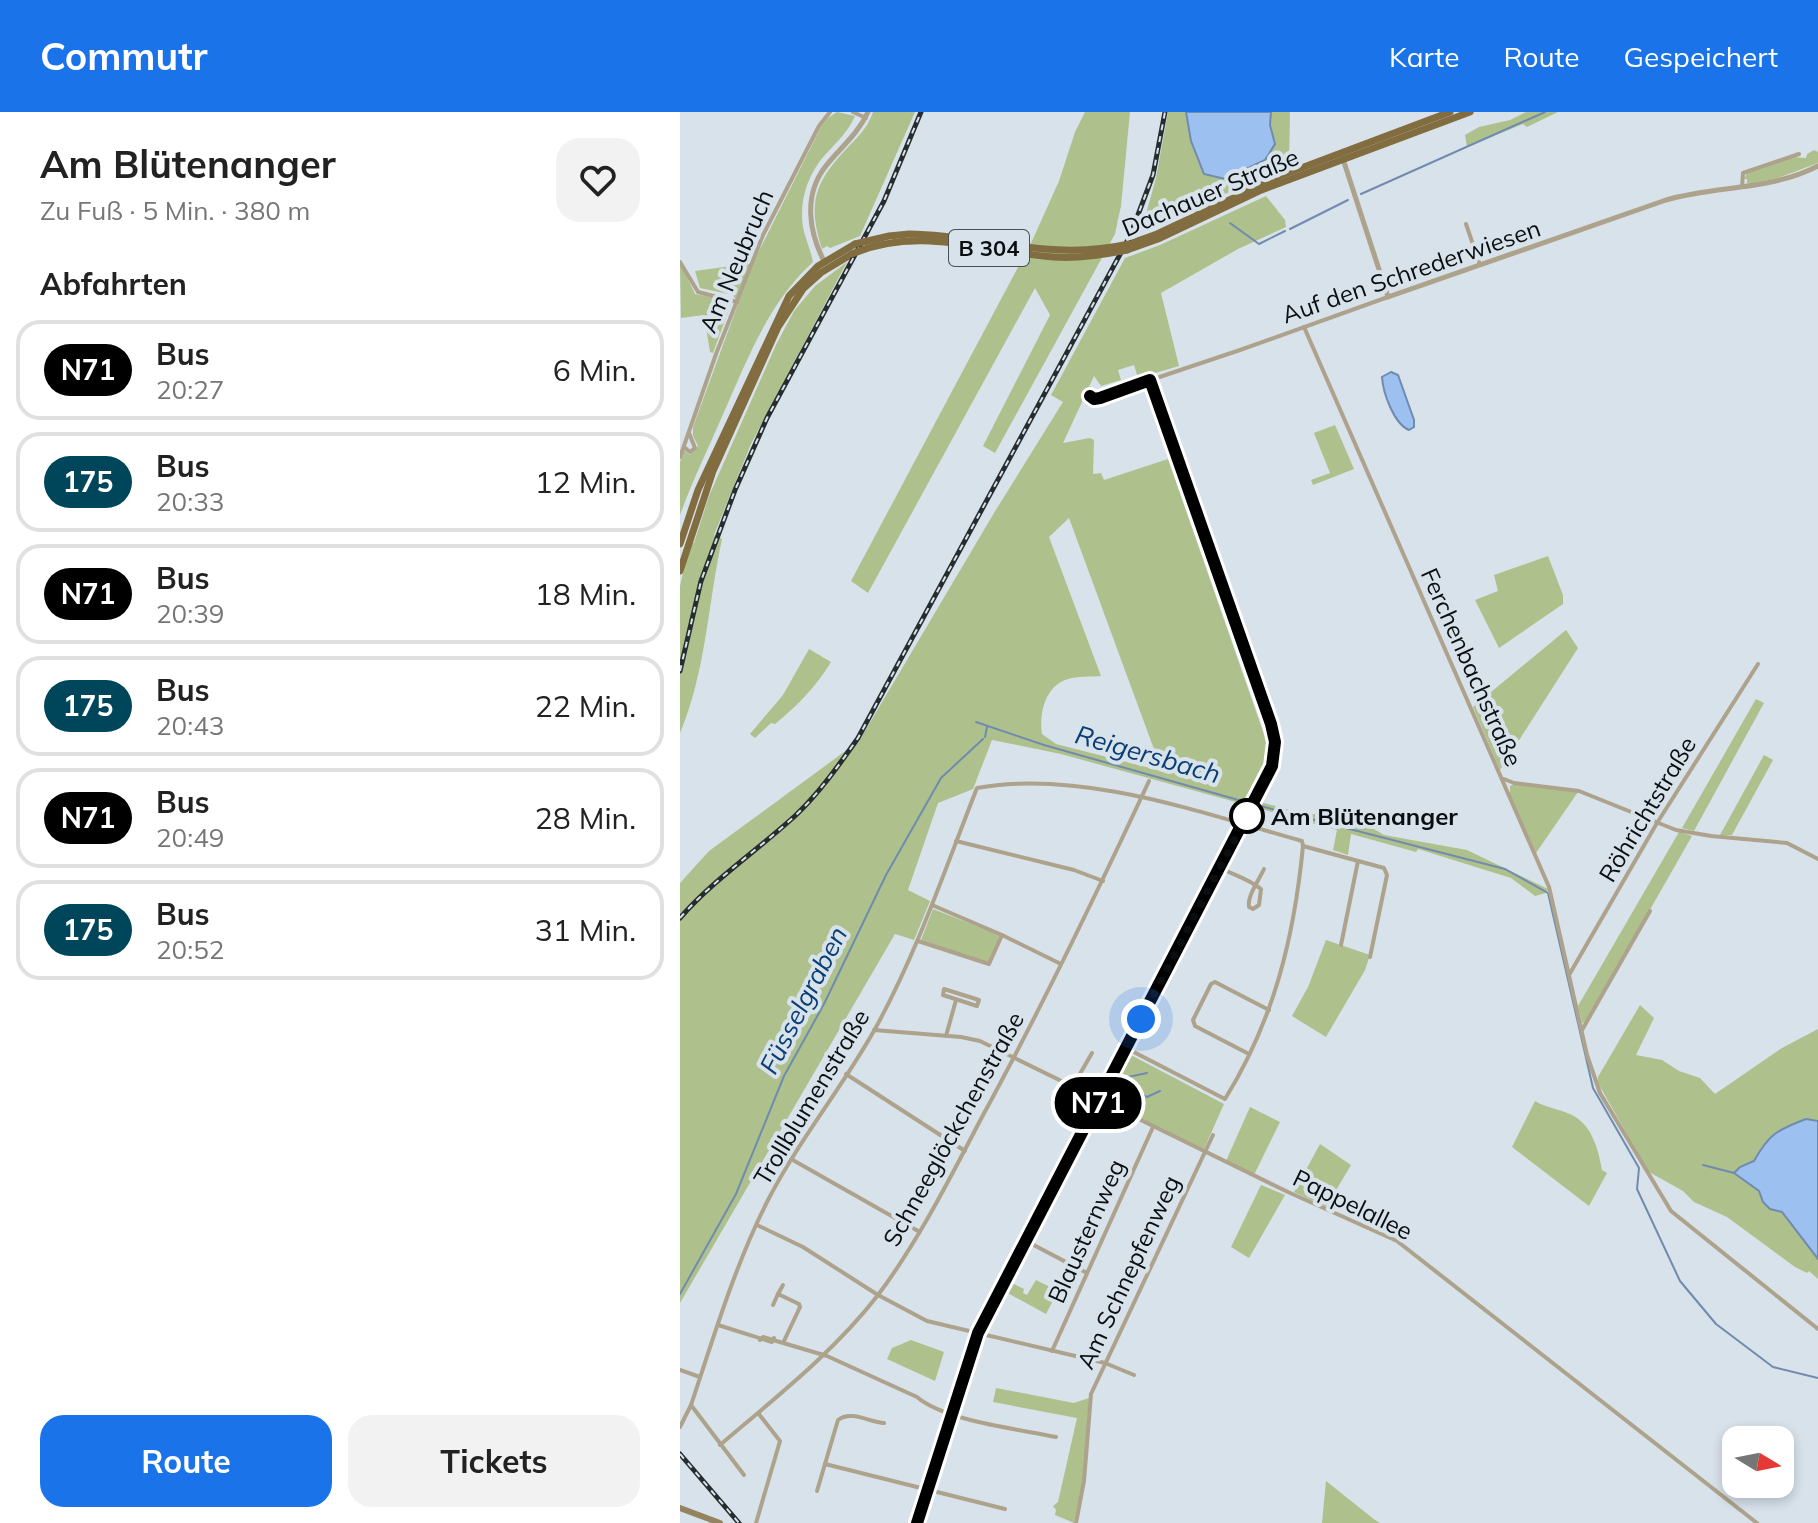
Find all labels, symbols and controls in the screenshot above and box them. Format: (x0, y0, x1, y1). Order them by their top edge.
text: Commutr (40, 32, 208, 80)
text: Karte (1389, 39, 1459, 74)
text: Route (1503, 39, 1580, 74)
text: Gespeichert (1624, 39, 1778, 74)
button: heart (556, 138, 640, 222)
text: Am Blütenanger (40, 140, 336, 188)
street label: Dachauer Straße (1117, 141, 1303, 243)
street label: Am Neubruch (692, 185, 780, 337)
text: Zu Fuß · 5 Min. · 380 m (40, 194, 310, 227)
street label: Auf den Schrederwiesen (1278, 213, 1544, 329)
road number: B 304 (949, 230, 1029, 266)
text: Abfahrten (40, 265, 187, 303)
text: Bus (156, 335, 210, 373)
text: 6 Min. (553, 351, 636, 389)
text: N71 (61, 352, 115, 387)
text: 20:27 (156, 373, 224, 406)
text: Bus (156, 447, 210, 485)
text: 12 Min. (535, 463, 636, 501)
text: 175 (63, 464, 113, 499)
text: 20:33 (156, 485, 224, 518)
text: Bus (156, 559, 210, 597)
street label: Ferchenbachstraße (1415, 563, 1529, 771)
text: 18 Min. (535, 575, 636, 613)
text: N71 (61, 576, 115, 611)
text: 20:39 (156, 597, 224, 630)
text: Bus (156, 671, 210, 709)
text: 22 Min. (535, 687, 636, 725)
text: 175 (63, 688, 113, 723)
text: 20:43 (156, 709, 224, 742)
water label: Reigersbach (1072, 718, 1224, 790)
street label: Röhrichtstraße (1592, 731, 1702, 887)
text: Bus (156, 783, 210, 821)
text: 28 Min. (535, 799, 636, 837)
marker: Am Blütenanger (1230, 799, 1264, 833)
text: N71 (61, 800, 115, 835)
place label: Am Blütenanger (1271, 801, 1458, 831)
text: 20:49 (156, 821, 224, 854)
text: Bus (156, 895, 210, 933)
text: 31 Min. (535, 911, 636, 949)
text: 175 (63, 912, 113, 947)
water label: Füsselgraben (752, 921, 854, 1079)
text: 20:52 (156, 933, 224, 966)
your location (1121, 999, 1161, 1039)
street label: Trollblumenstraße (747, 1004, 875, 1190)
street label: Schneeglöckchenstraße (876, 1007, 1030, 1251)
line badge: N71 (1052, 1077, 1144, 1129)
text: N71 (1071, 1085, 1125, 1120)
street label: Blausternweg (1041, 1154, 1131, 1308)
street label: Pappelallee (1288, 1162, 1418, 1246)
street label: Am Schnepfenweg (1070, 1170, 1186, 1374)
button: Route (40, 1415, 332, 1507)
button: Tickets (348, 1415, 640, 1507)
north arrow (1722, 1426, 1794, 1498)
map controls (1722, 1426, 1794, 1498)

